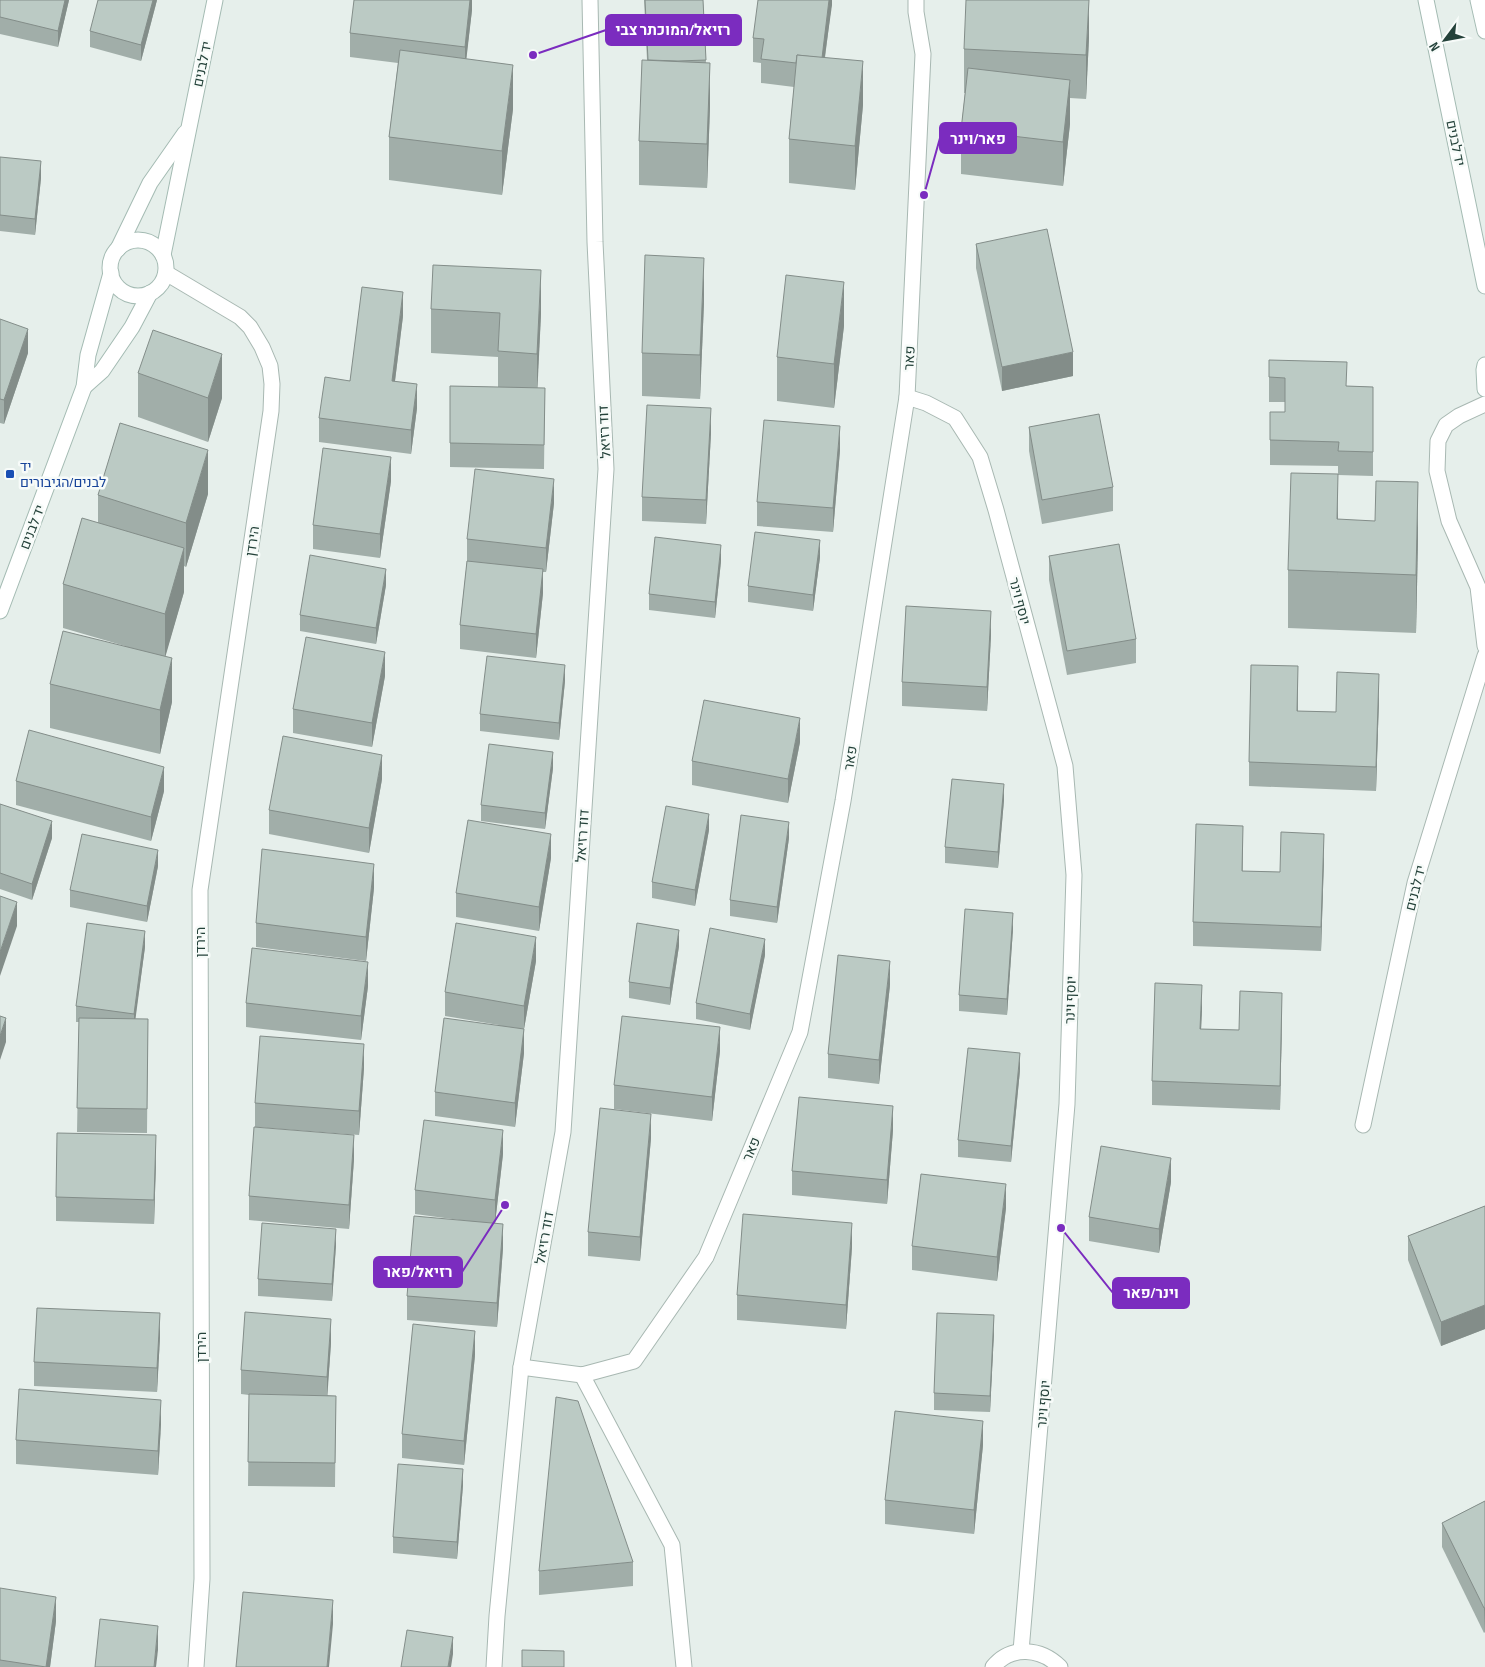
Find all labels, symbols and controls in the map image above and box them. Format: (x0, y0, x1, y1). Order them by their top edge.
callout: רזיאל/המוכתר צבי (606, 15, 741, 45)
north arrow (1420, 15, 1470, 65)
text: רזיאל/המוכתר צבי (615, 21, 731, 40)
text: N (1425, 39, 1444, 54)
street label: יד לבנים (189, 40, 216, 89)
street label: יד לבנים (1442, 119, 1469, 168)
callout: פאר/וינר (940, 123, 1016, 153)
text: פאר/וינר (950, 130, 1006, 149)
street label: פאר (900, 345, 919, 371)
street label: דוד רזיאל (595, 405, 614, 459)
place label: יד לבנים/הגיבורים (20, 458, 106, 491)
marker: יד לבנים/הגיבורים (4, 468, 16, 480)
street label: יד לבנים (16, 502, 49, 552)
street label: הירדן (242, 525, 263, 557)
street label: יוסף וינר (1005, 576, 1034, 627)
street label: פאר (840, 745, 861, 772)
street label: דוד רזיאל (572, 809, 593, 863)
street label: יד לבנים (1402, 863, 1429, 913)
street label: הירדן (192, 927, 209, 957)
street label: יוסף וינר (1061, 976, 1080, 1024)
street label: פאר (739, 1135, 764, 1164)
street label: דוד רזיאל (532, 1210, 557, 1266)
callout: רזיאל/פאר (374, 1257, 462, 1287)
text: רזיאל/פאר (384, 1263, 452, 1282)
callout: וינר/פאר (1113, 1278, 1189, 1308)
text: וינר/פאר (1123, 1284, 1179, 1303)
street label: הירדן (193, 1332, 210, 1362)
street label: יוסף וינר (1033, 1379, 1054, 1429)

